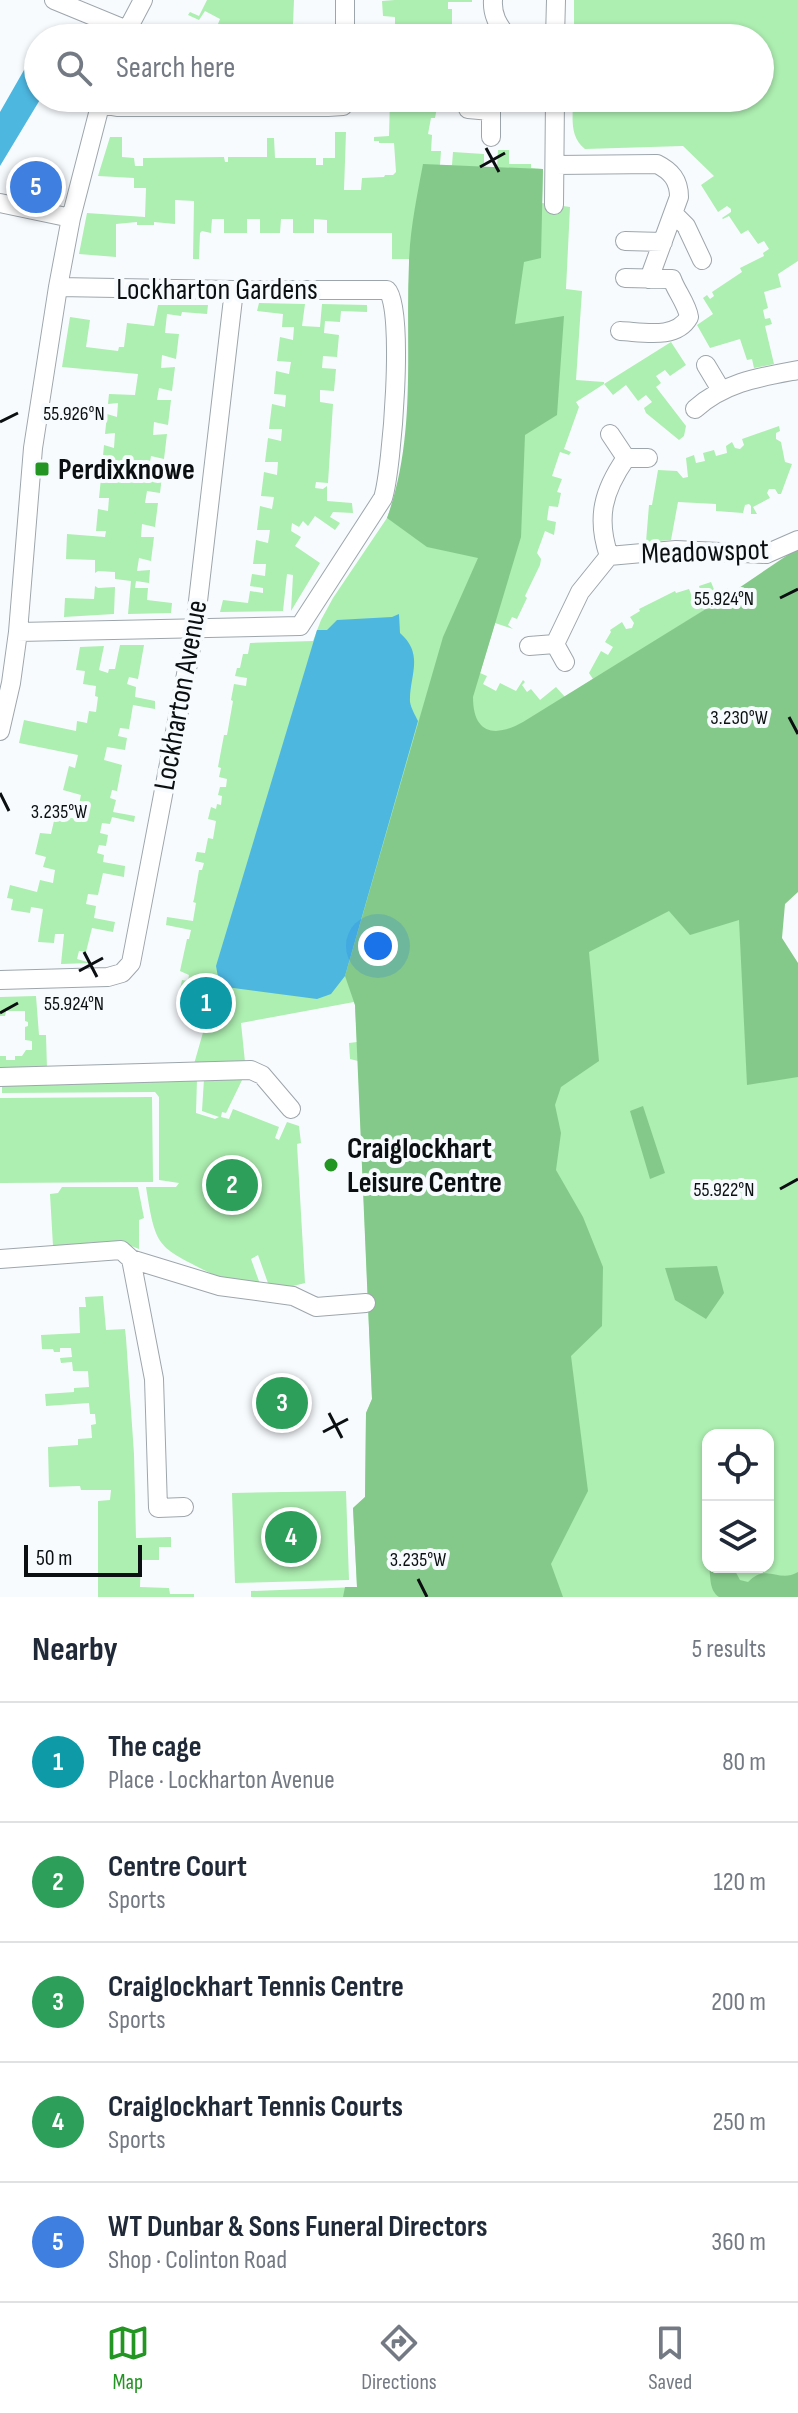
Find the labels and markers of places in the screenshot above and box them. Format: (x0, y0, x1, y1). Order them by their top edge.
pin: 5 (10, 157, 62, 217)
place label: Perdixknowe (58, 452, 195, 488)
marker: Perdixknowe (33, 460, 51, 478)
pin: 1 (180, 973, 232, 1033)
place label: Craiglockhart Leisure Centre (347, 1131, 502, 1201)
pin: 2 (206, 1155, 258, 1215)
marker: Craiglockhart Leisure Centre (322, 1156, 340, 1174)
pin: 3 (256, 1373, 308, 1433)
pin: 4 (265, 1507, 317, 1567)

